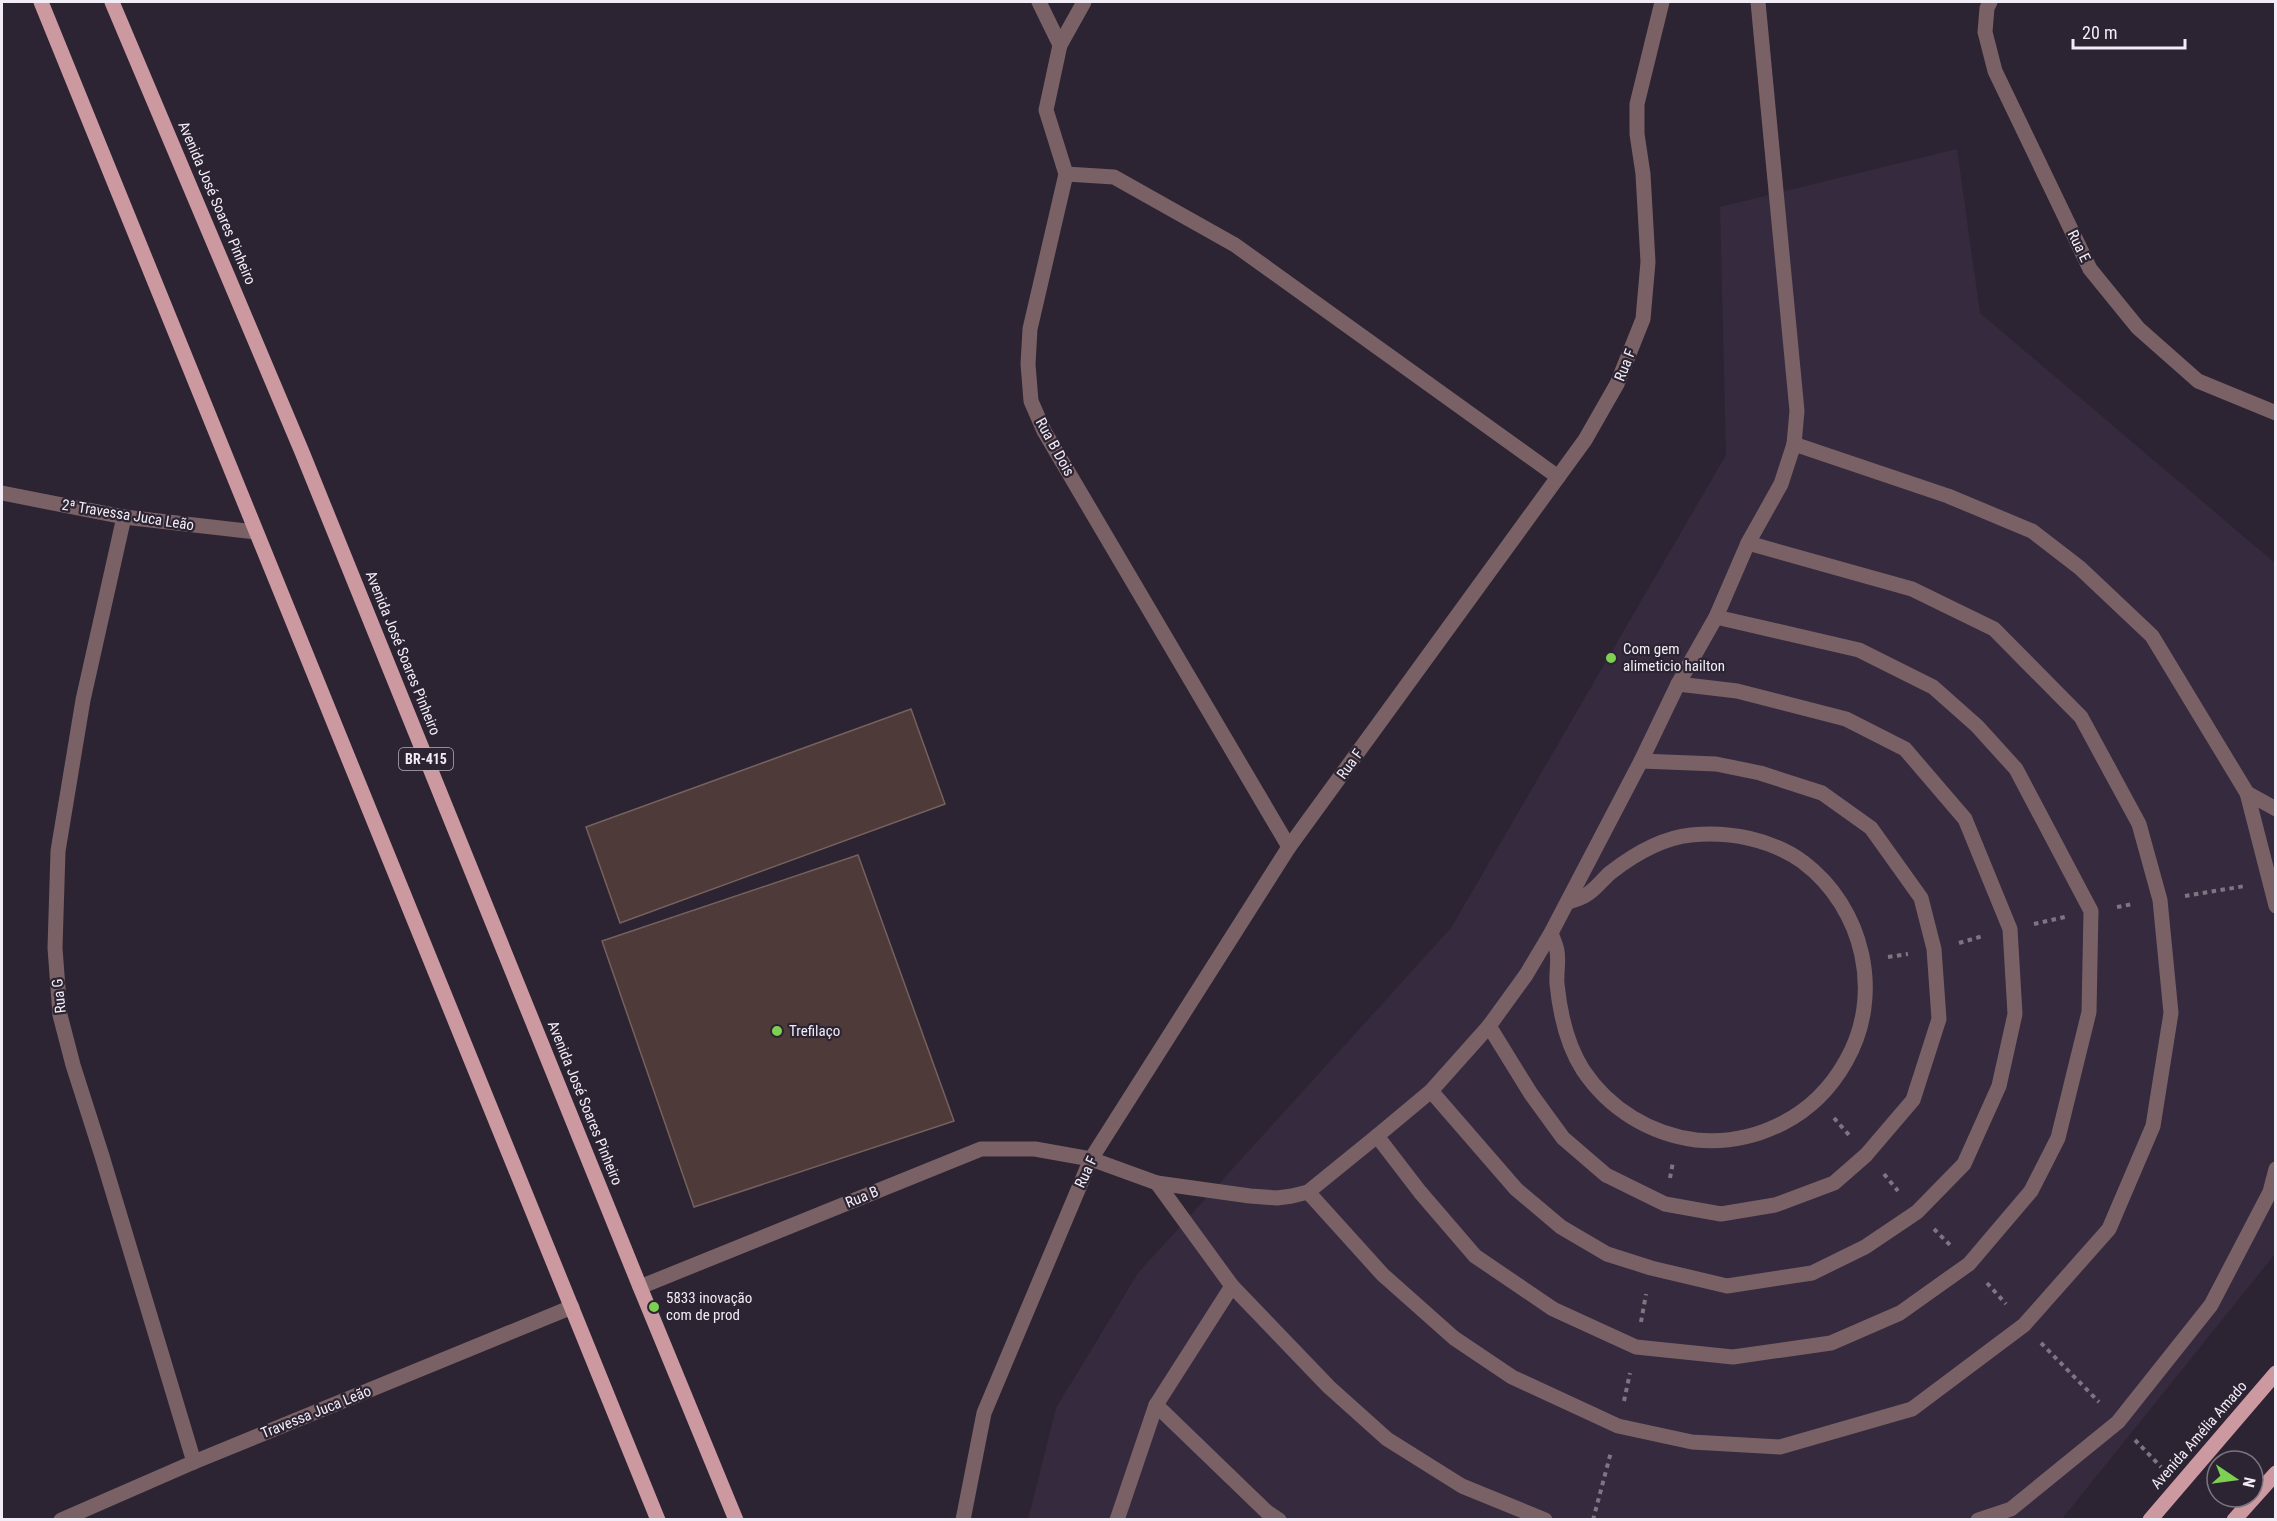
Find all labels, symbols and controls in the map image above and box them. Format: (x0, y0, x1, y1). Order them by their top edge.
scale bar (2073, 12, 2186, 50)
text: 20 m (2082, 22, 2117, 43)
street label: Avenida José Soares Pinheiro (174, 119, 260, 287)
street label: Rua E (2064, 227, 2094, 265)
street label: Rua F (1610, 346, 1640, 384)
street label: Rua B Dois (1032, 415, 1078, 479)
street label: 2ª Travessa Juca Leão (61, 496, 195, 534)
street label: Avenida José Soares Pinheiro (362, 568, 444, 738)
place label: Com gem alimeticio hailton (1623, 640, 1725, 675)
marker: Com gem alimeticio hailton (1604, 651, 1618, 665)
street label: Rua F (1333, 745, 1367, 783)
road number: BR-415 (399, 748, 453, 770)
street label: Rua G (48, 978, 70, 1014)
street label: Avenida José Soares Pinheiro (544, 1018, 626, 1188)
place label: Trefilaço (789, 1022, 840, 1040)
marker: Trefilaço (770, 1024, 784, 1038)
street label: Rua F (1071, 1153, 1101, 1191)
street label: Rua B (843, 1182, 881, 1212)
place label: 5833 inovação com de prod (666, 1289, 752, 1324)
marker: 5833 inovação com de prod (647, 1300, 661, 1314)
street label: Avenida Amélia Amado (2147, 1377, 2251, 1493)
street label: Travessa Juca Leão (258, 1382, 374, 1442)
north arrow (2205, 1449, 2265, 1509)
text: N (2239, 1475, 2259, 1489)

